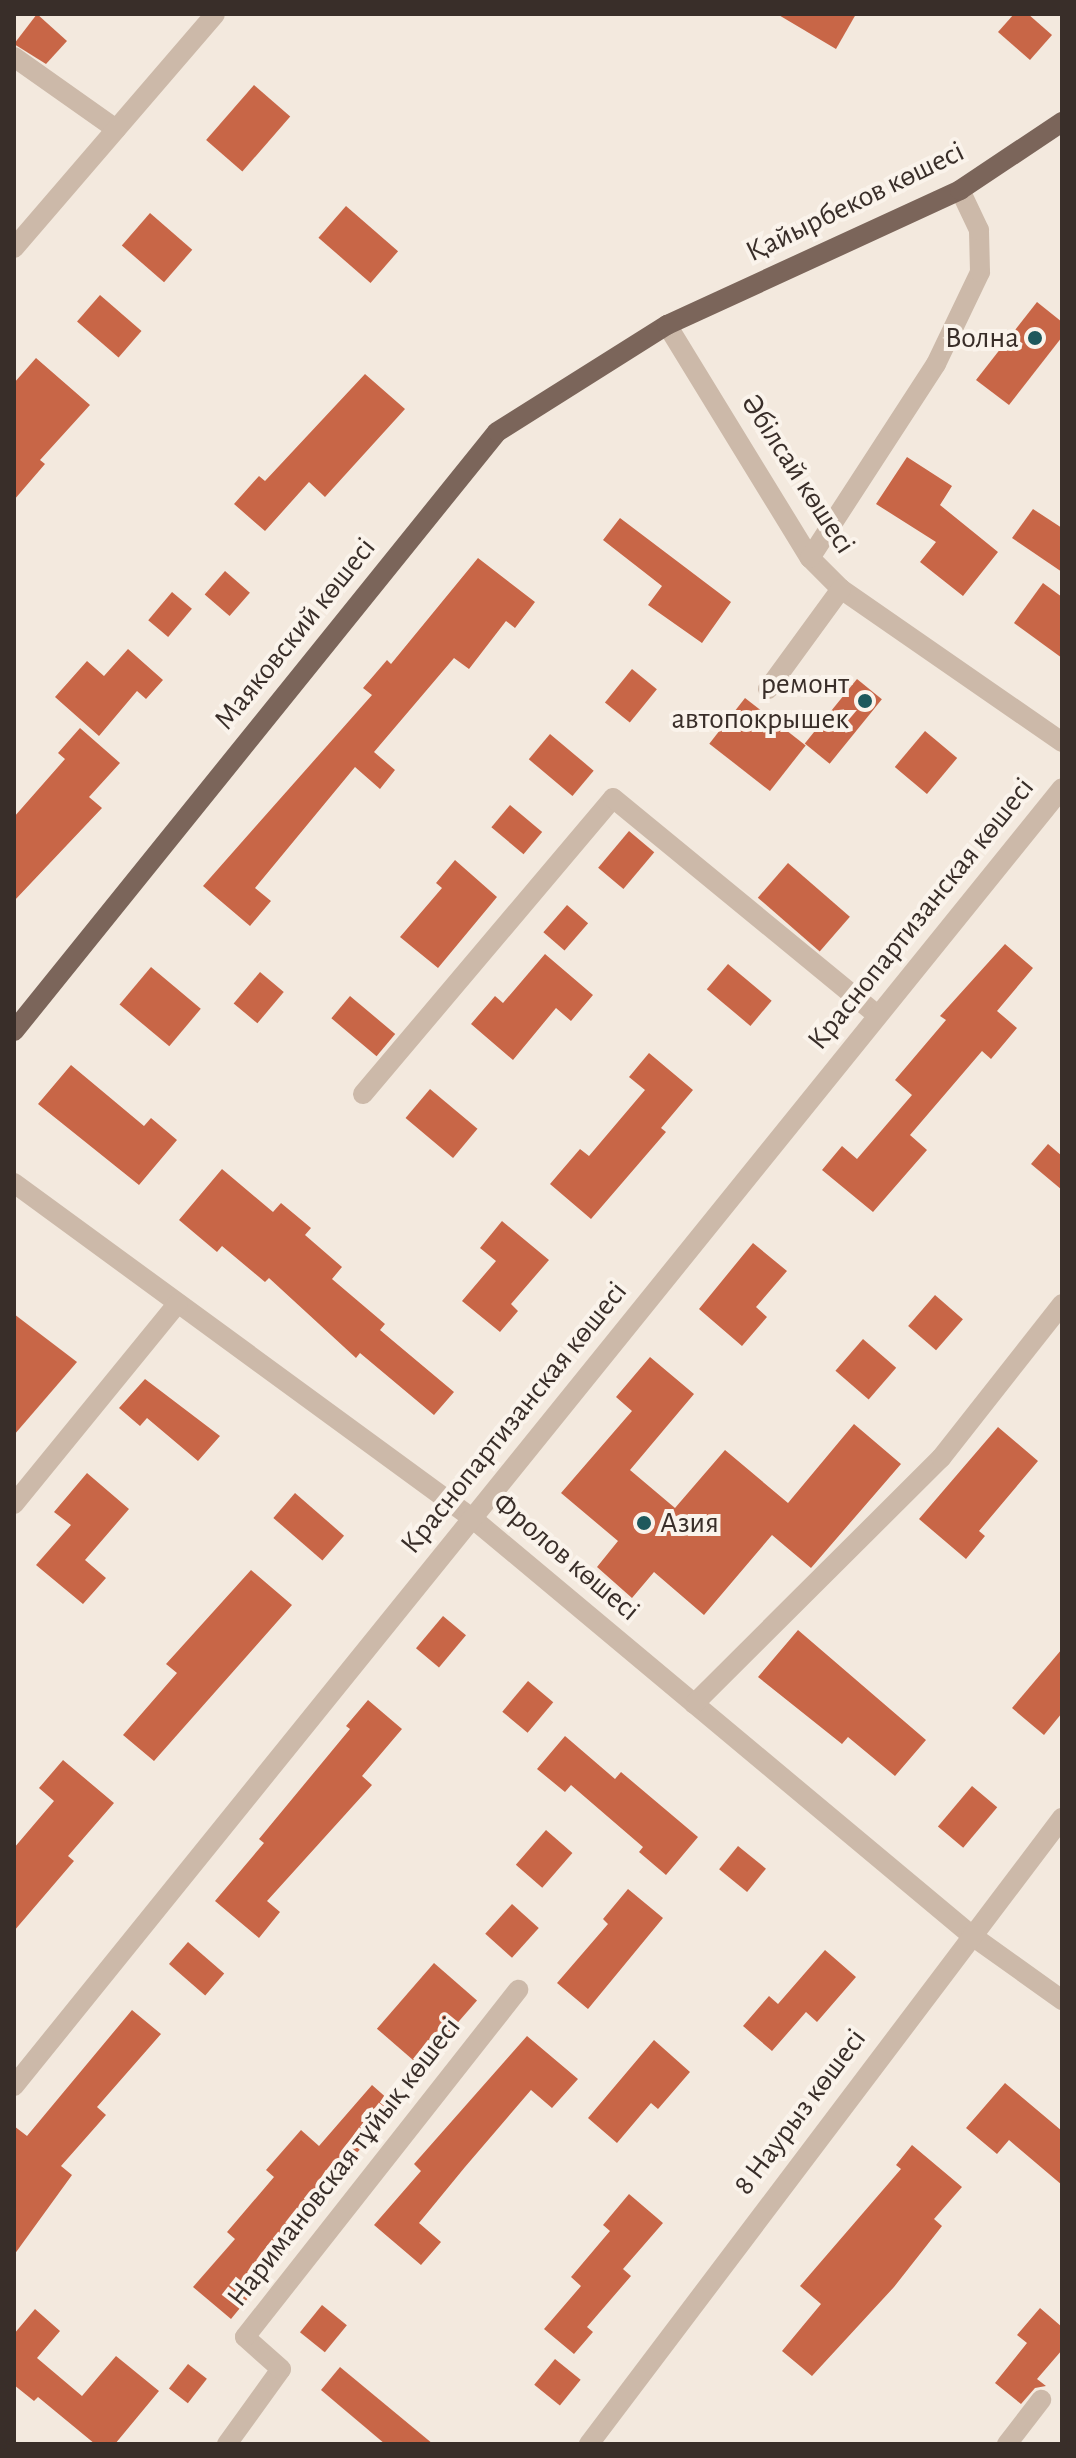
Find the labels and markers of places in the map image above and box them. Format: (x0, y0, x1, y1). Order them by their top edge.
place label: Волна (945, 320, 1019, 356)
marker: Волна (1026, 329, 1044, 347)
place label: ремонт автопокрышек (671, 666, 849, 736)
marker: ремонт автопокрышек (856, 692, 874, 710)
place label: Азия (660, 1505, 719, 1541)
marker: Азия (635, 1514, 653, 1532)

